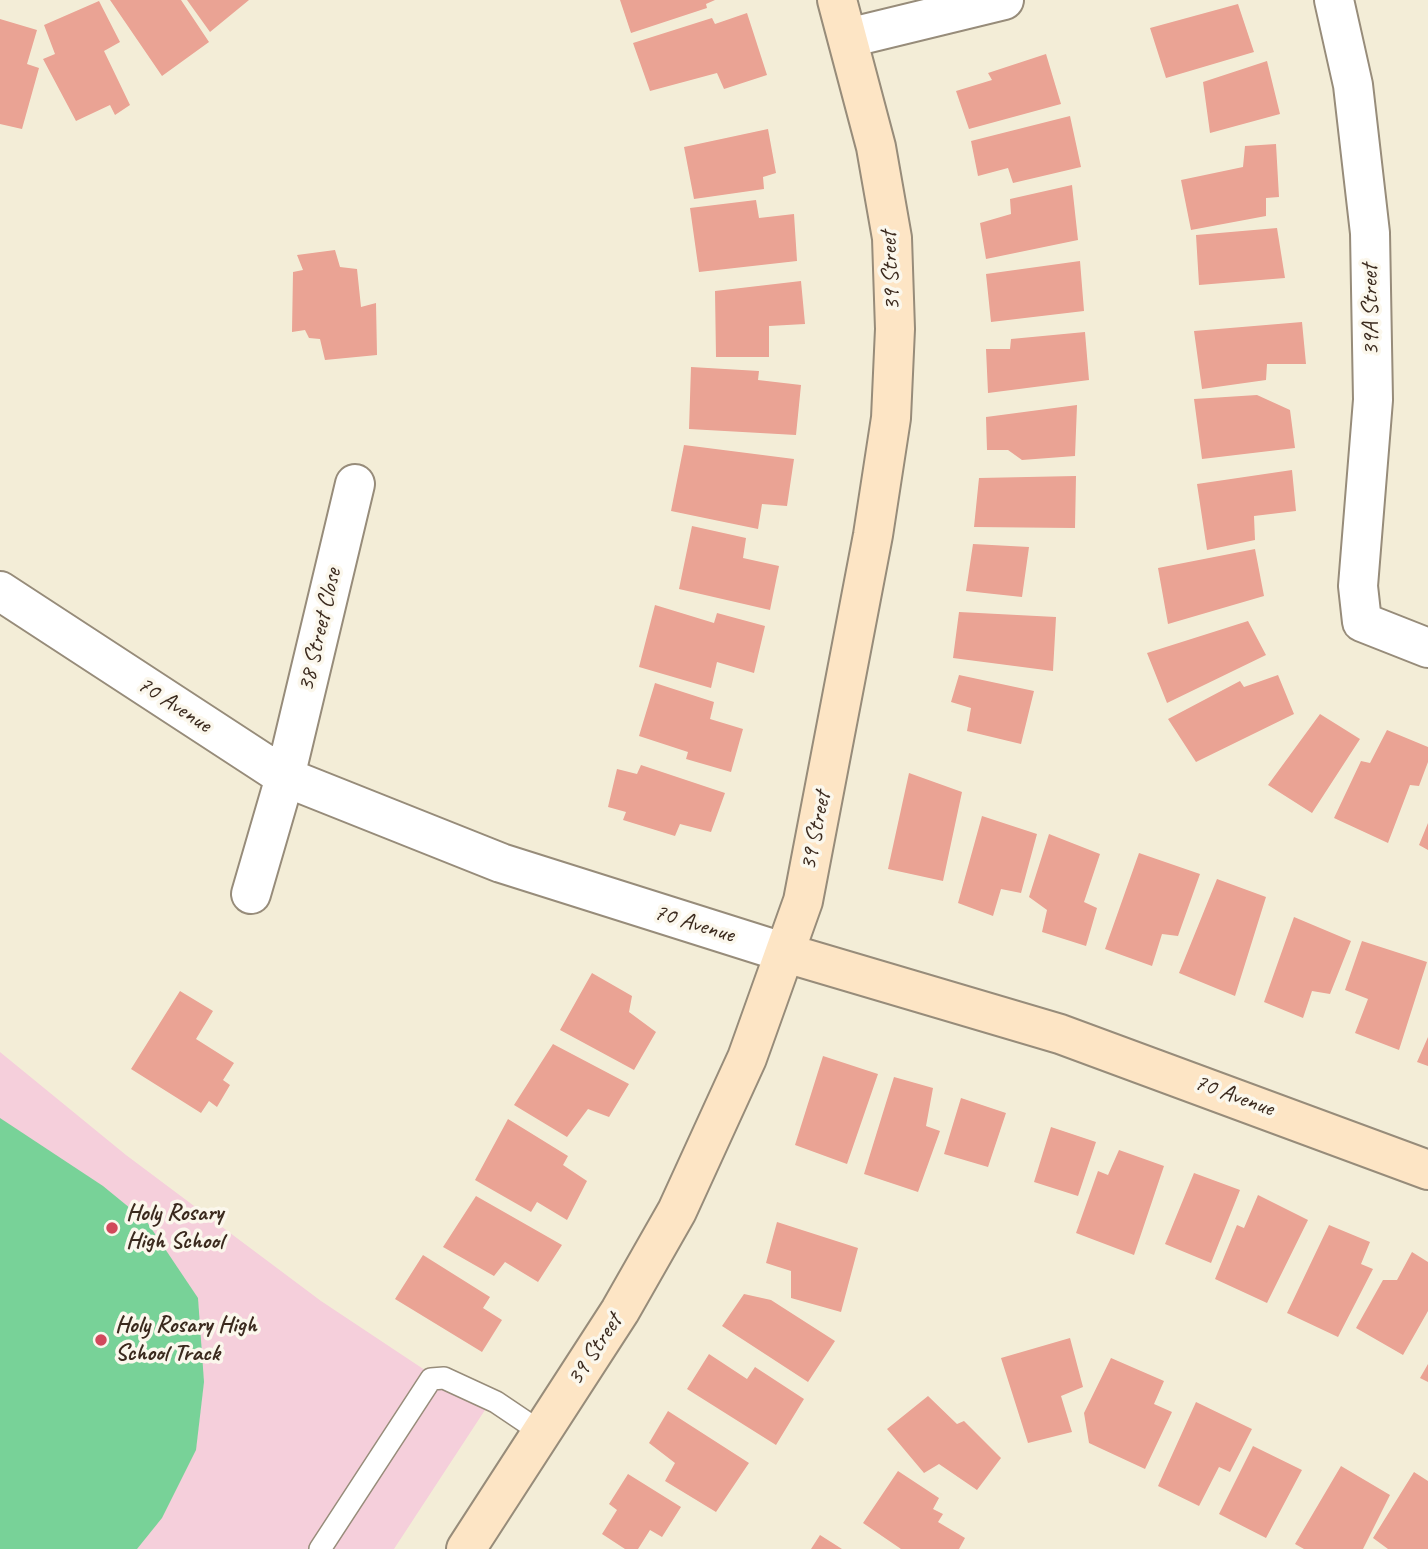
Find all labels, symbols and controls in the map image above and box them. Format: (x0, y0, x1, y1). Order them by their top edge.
street label: 39 Street (875, 230, 907, 312)
street label: 39A Street (1356, 264, 1386, 356)
street label: 38 Street Close (292, 566, 348, 694)
street label: 70 Avenue (132, 670, 216, 740)
street label: 39 Street (794, 789, 838, 873)
street label: 70 Avenue (650, 898, 738, 950)
street label: 70 Avenue (1190, 1068, 1278, 1124)
place label: Holy Rosary High School (126, 1200, 223, 1256)
marker: Holy Rosary High School (104, 1220, 120, 1236)
street label: 39 Street (561, 1309, 629, 1391)
place label: Holy Rosary High School Track (115, 1312, 257, 1368)
marker: Holy Rosary High School Track (93, 1332, 109, 1348)

